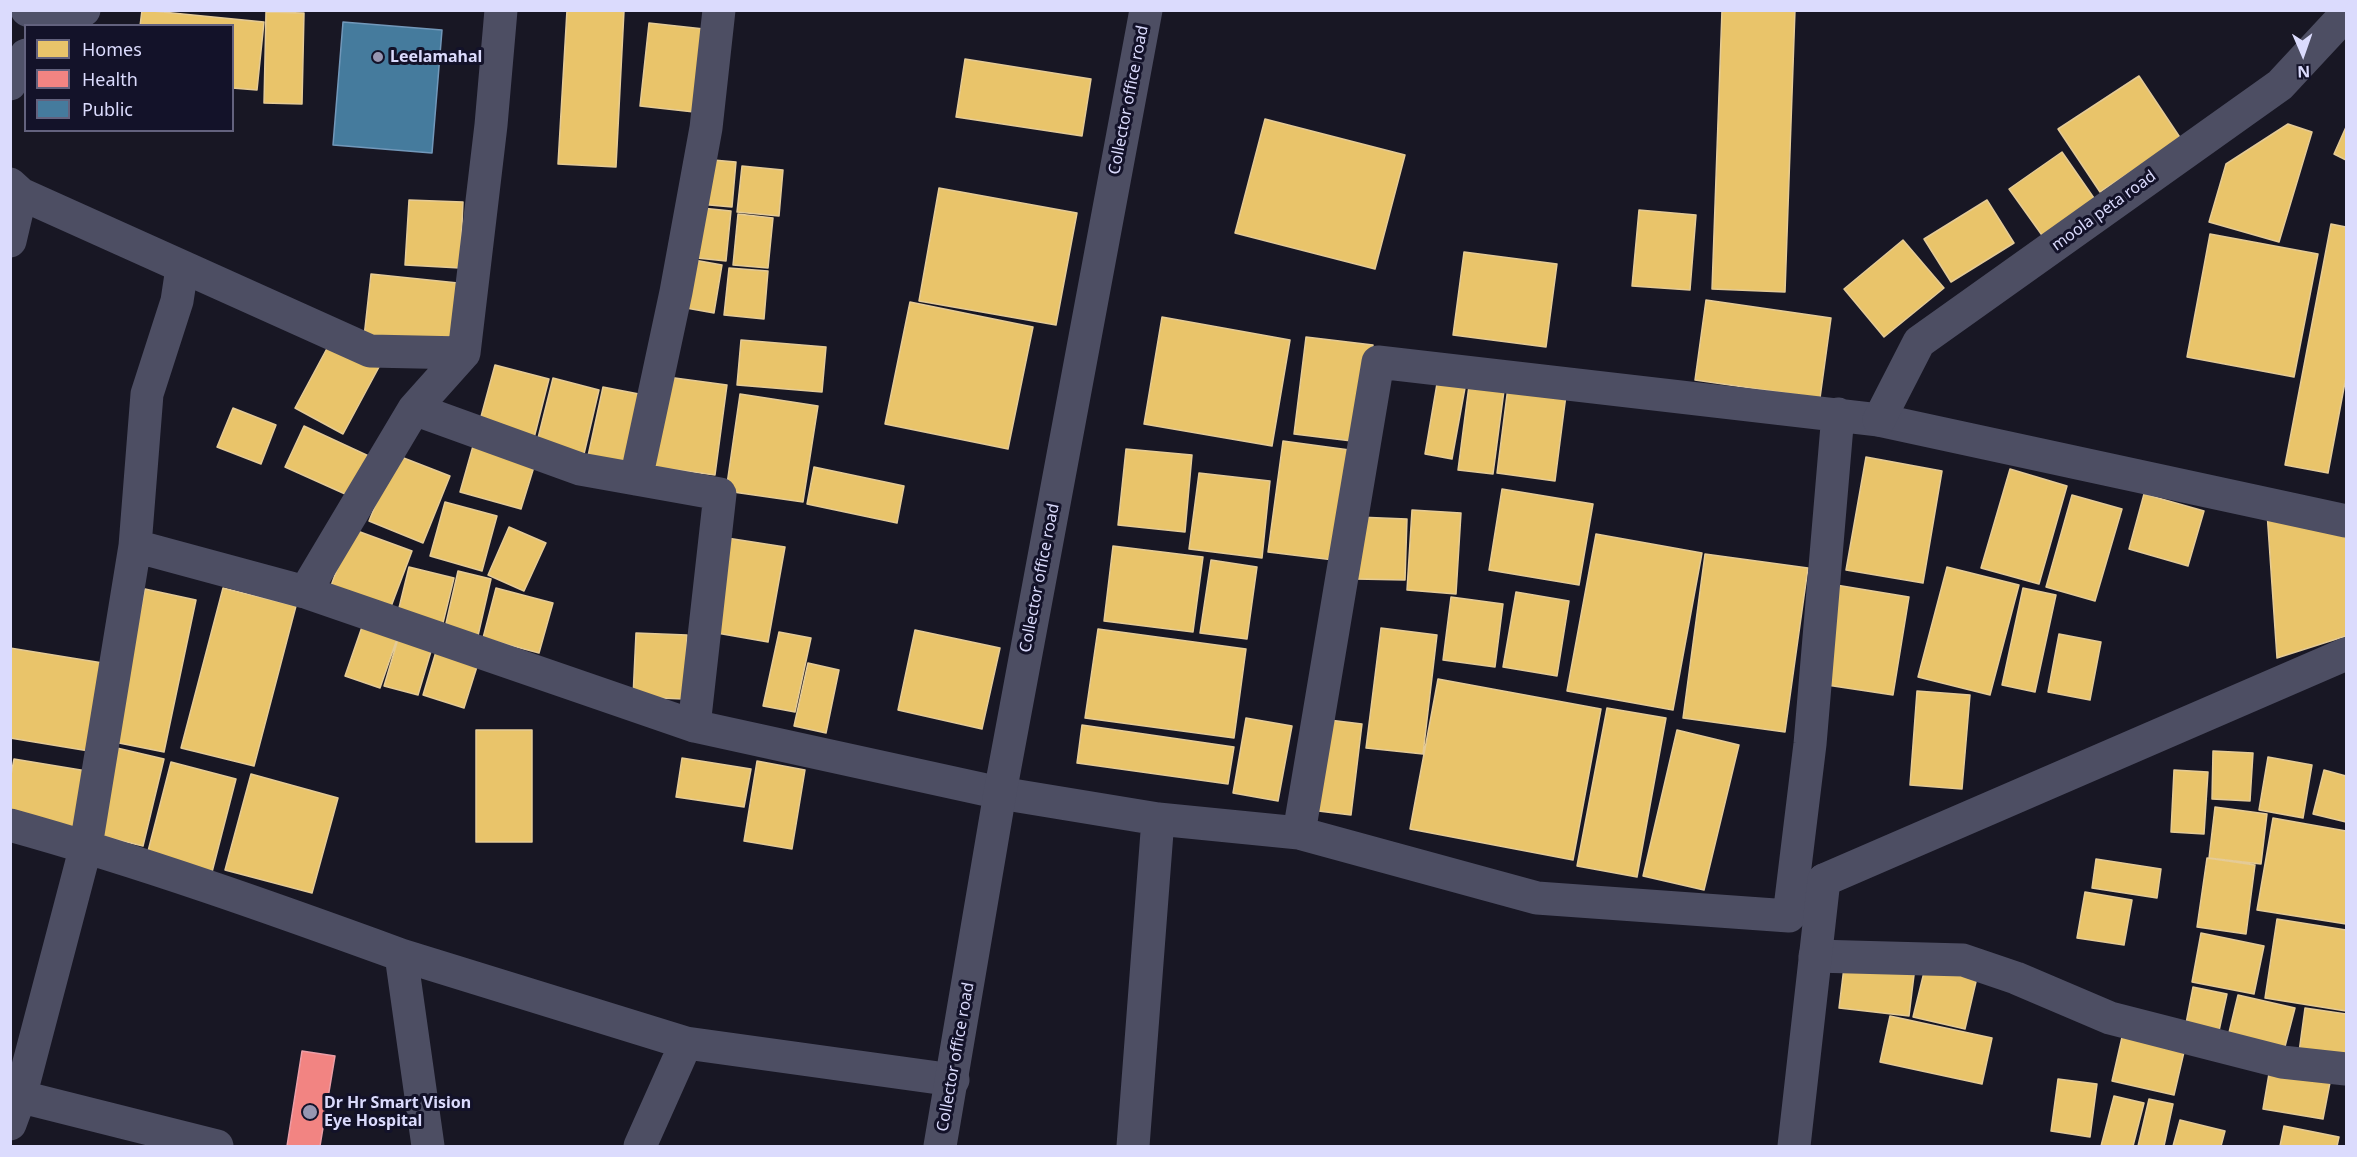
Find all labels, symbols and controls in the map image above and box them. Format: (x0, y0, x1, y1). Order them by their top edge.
legend (24, 24, 234, 132)
street label: Collector office road (1105, 24, 1153, 176)
north arrow (2273, 24, 2333, 84)
text: Homes (82, 37, 142, 61)
place label: Leelamahal (390, 47, 482, 67)
marker: Leelamahal (371, 50, 385, 64)
text: N (2297, 61, 2311, 83)
text: Health (82, 67, 138, 91)
text: Public (82, 97, 133, 121)
street label: moola peta road (2048, 167, 2160, 255)
street label: Collector office road (1016, 502, 1064, 654)
street label: Collector office road (933, 981, 979, 1133)
place label: Dr Hr Smart Vision Eye Hospital (324, 1093, 471, 1131)
marker: Dr Hr Smart Vision Eye Hospital (301, 1103, 319, 1121)

